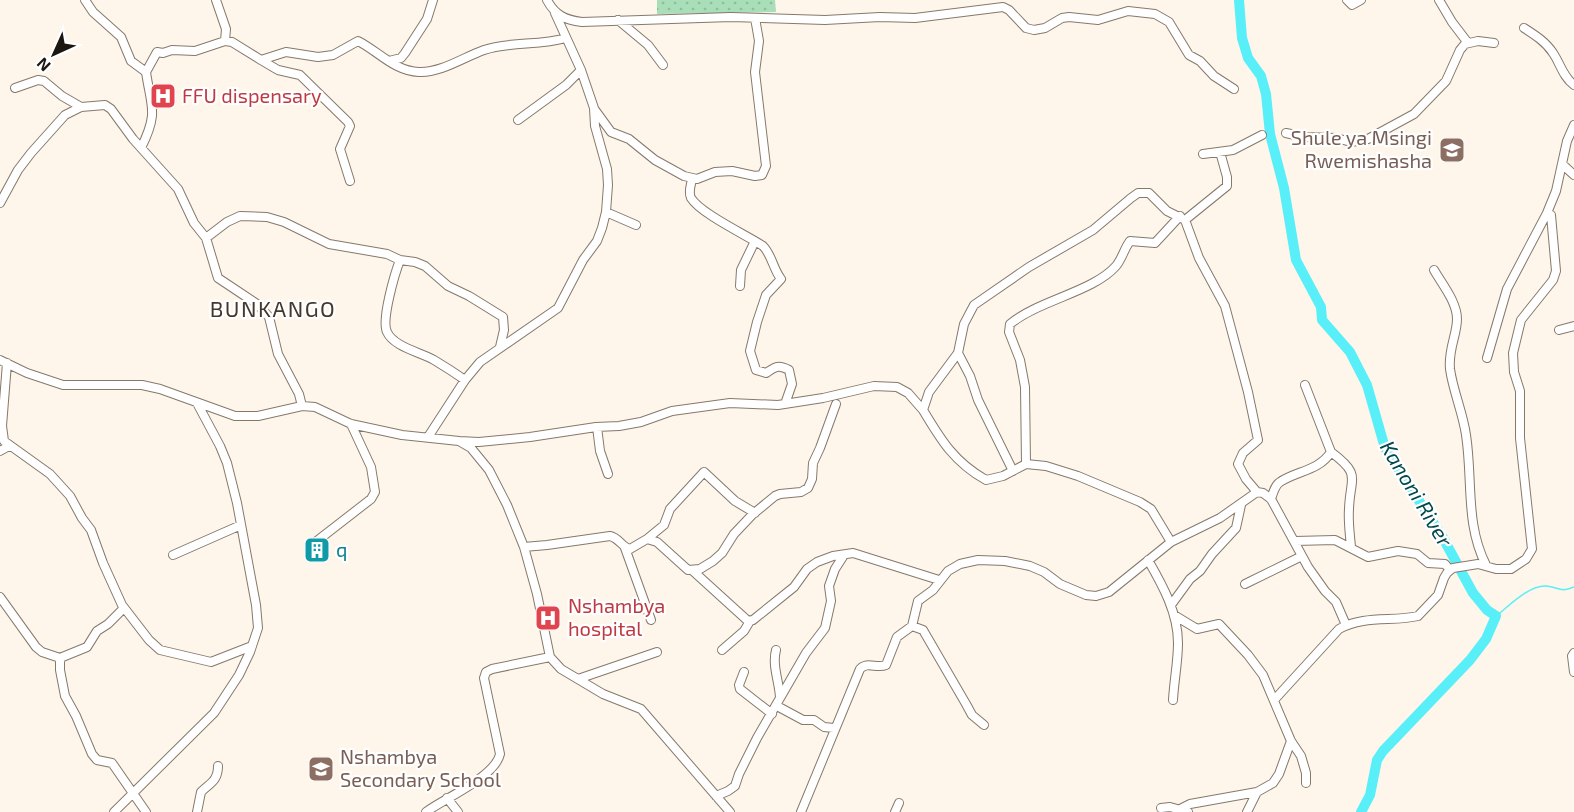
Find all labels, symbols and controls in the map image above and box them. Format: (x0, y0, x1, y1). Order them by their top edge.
north arrow (24, 24, 84, 84)
text: N (32, 54, 54, 76)
hospital icon: FFU dispensary (148, 81, 178, 111)
place label: FFU dispensary (182, 83, 322, 107)
place label: Shule ya Msingi Rwemishasha (1291, 125, 1432, 172)
school or university icon: Shule ya Msingi Rwemishasha (1437, 135, 1467, 165)
district label: BUNKANGO (210, 295, 336, 321)
water label: Kanoni River (1376, 436, 1459, 551)
building icon: q (302, 535, 332, 565)
place label: q (336, 537, 347, 561)
place label: Nshambya hospital (568, 593, 665, 640)
hospital icon: Nshambya hospital (533, 603, 563, 633)
place label: Nshambya Secondary School (340, 744, 501, 791)
school or university icon: Nshambya Secondary School (306, 754, 336, 784)

